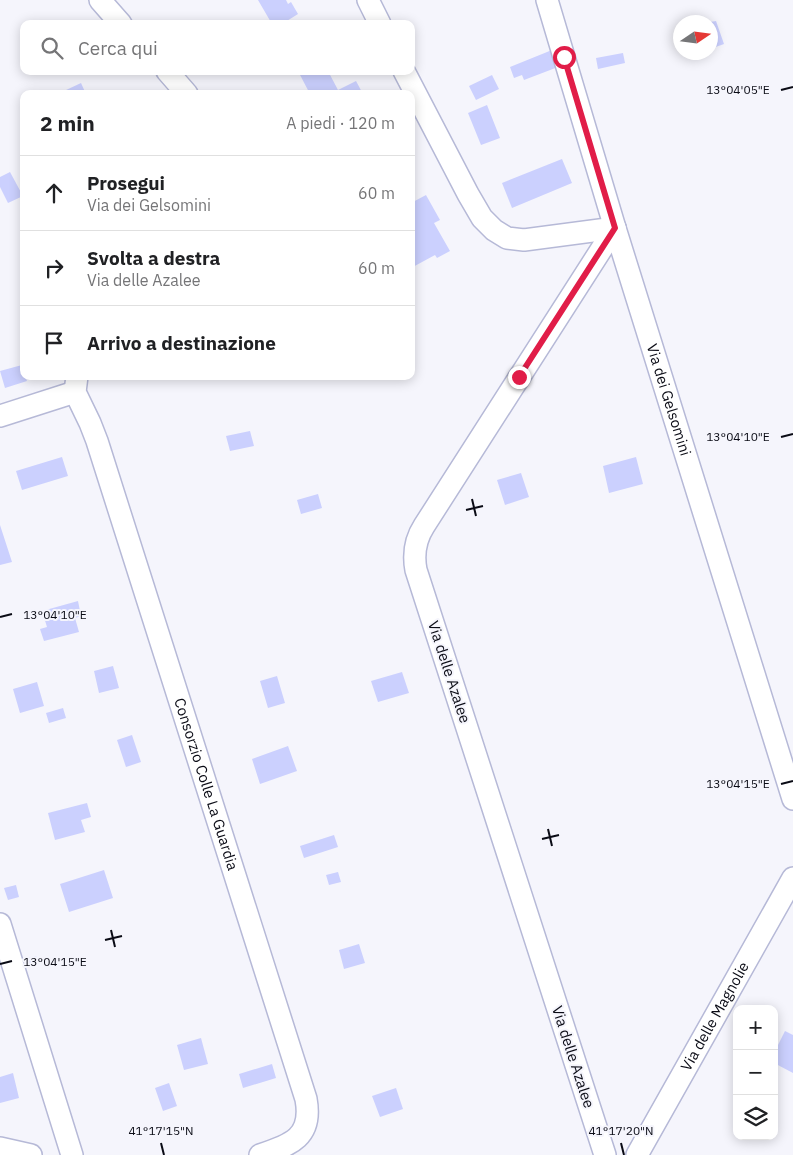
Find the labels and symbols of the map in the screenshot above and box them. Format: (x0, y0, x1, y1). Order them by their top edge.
north arrow (673, 15, 718, 60)
route start (553, 46, 576, 69)
text: 13°04'05"E (706, 82, 770, 97)
street label: Via dei Gelsomini (643, 341, 695, 458)
route end (508, 366, 531, 389)
text: 13°04'10"E (706, 429, 770, 444)
text: 13°04'10"E (23, 607, 87, 622)
street label: Via delle Azalee (424, 618, 475, 725)
street label: Consorzio Colle La Guardia (170, 696, 243, 873)
text: 13°04'15"E (706, 776, 770, 791)
text: 13°04'15"E (23, 954, 87, 969)
street label: Via delle Magnolie (676, 958, 753, 1074)
street label: Via delle Azalee (548, 1003, 599, 1110)
text: 41°17'15"N (128, 1123, 194, 1138)
text: 41°17'20"N (588, 1123, 654, 1138)

